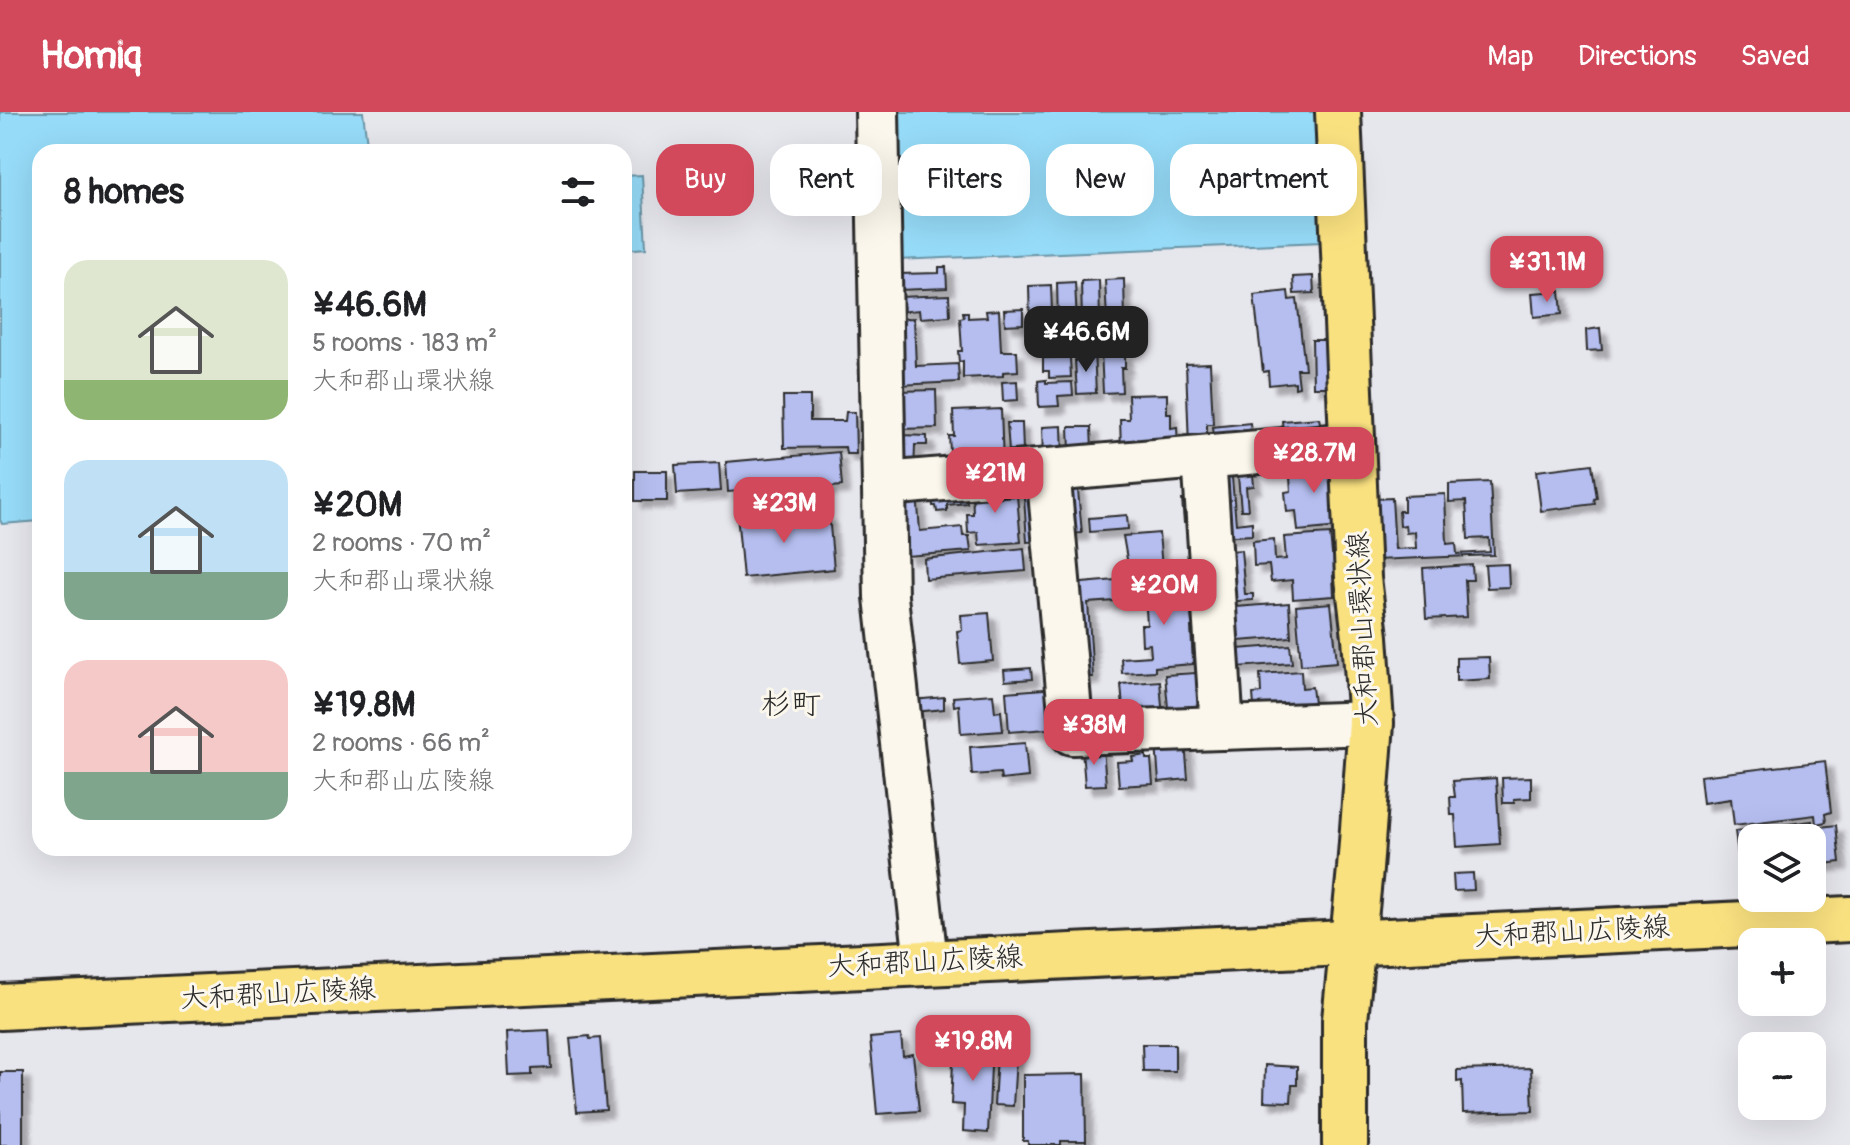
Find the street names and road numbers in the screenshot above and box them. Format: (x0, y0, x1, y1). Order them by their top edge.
street label: 大和郡山環状線 (1340, 530, 1386, 728)
street label: 大和郡山広陵線 (1473, 909, 1671, 955)
street label: 大和郡山広陵線 (826, 939, 1024, 985)
street label: 大和郡山広陵線 (179, 971, 377, 1017)

